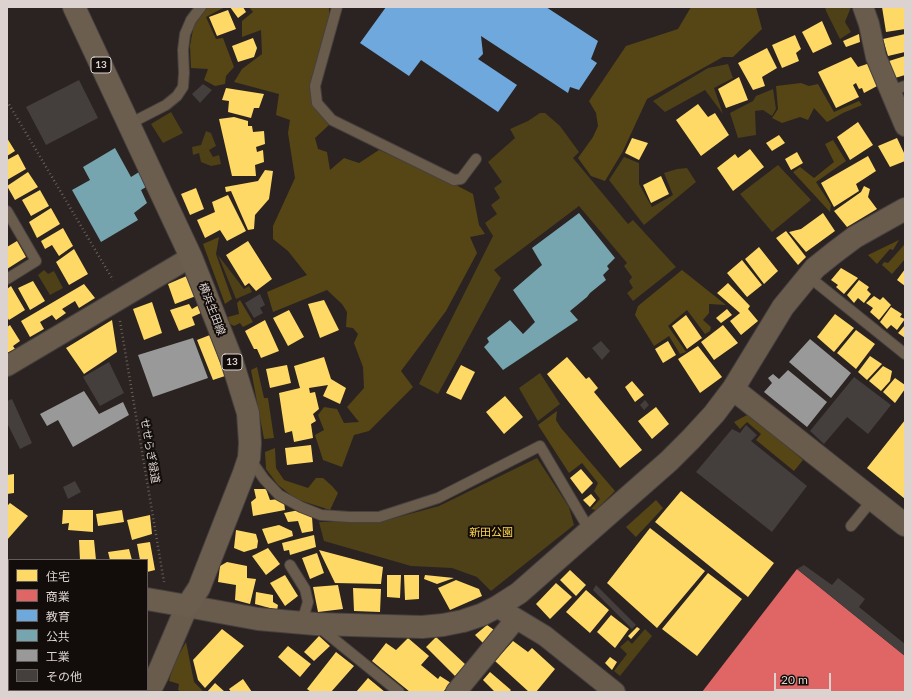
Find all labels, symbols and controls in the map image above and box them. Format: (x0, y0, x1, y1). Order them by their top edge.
road number: 13 (91, 57, 111, 73)
street label: 横浜生田線 (196, 281, 228, 337)
road number: 13 (222, 354, 242, 370)
street label: せせらぎ緑道 (138, 417, 162, 485)
park label: 新田公園 (469, 525, 513, 539)
legend (8, 559, 148, 691)
text: 住宅 (46, 569, 70, 584)
text: 商業 (46, 589, 70, 604)
text: 教育 (46, 609, 70, 624)
text: 公共 (46, 629, 70, 644)
text: 工業 (46, 649, 70, 664)
scale bar (776, 665, 833, 691)
text: その他 (46, 669, 82, 684)
text: 20 m (781, 672, 808, 687)

